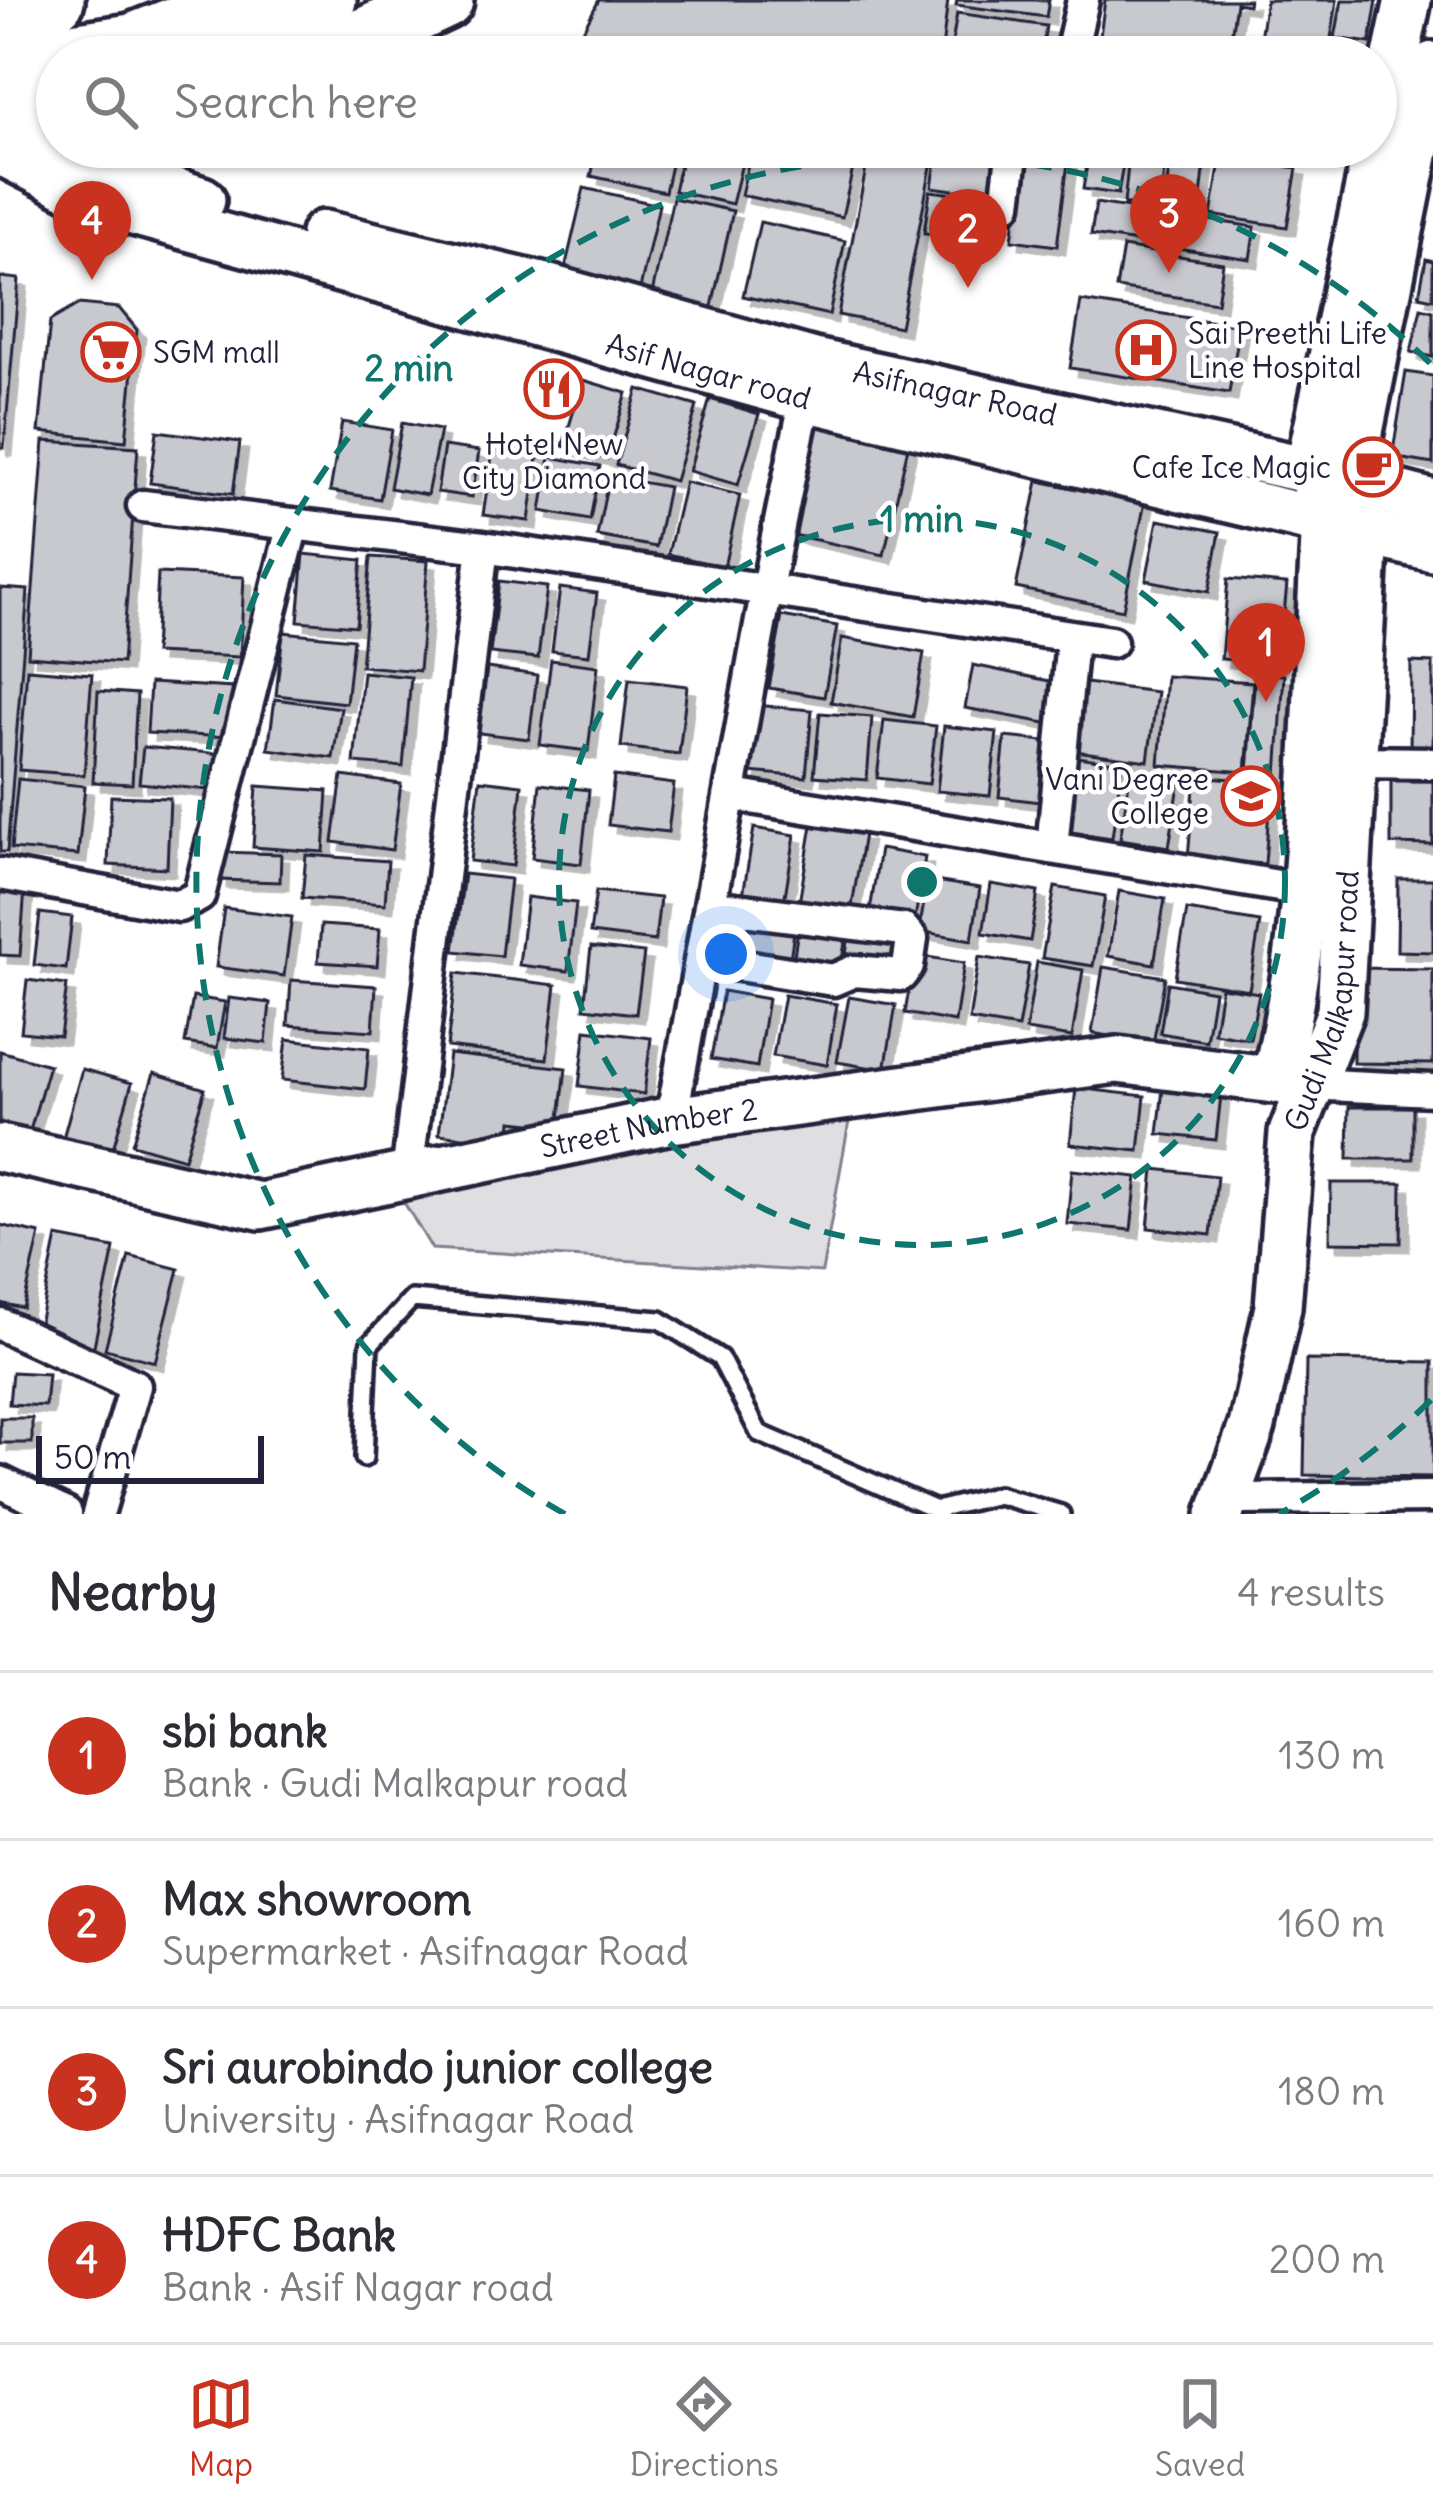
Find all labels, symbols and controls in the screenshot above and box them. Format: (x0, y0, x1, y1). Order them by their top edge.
search box (36, 36, 1397, 168)
icon: search (78, 69, 144, 135)
text: Search here (174, 74, 418, 130)
pin: 3 (1130, 174, 1208, 273)
pin: 4 (53, 181, 131, 280)
pin: 2 (929, 189, 1007, 288)
place label: Sai Preethi Life Line Hospital (1188, 314, 1387, 386)
hospital icon: Sai Preethi Life Line Hospital (1115, 319, 1177, 381)
supermarket icon: SGM mall (80, 321, 142, 383)
street label: Asif Nagar road (602, 325, 815, 417)
place label: SGM mall (153, 333, 280, 371)
text: 2 min (365, 346, 454, 391)
street label: Asifnagar Road (850, 352, 1061, 434)
restaurant icon: Hotel New City Diamond (523, 358, 585, 420)
place label: Hotel New City Diamond (462, 425, 646, 497)
cafe icon: Cafe Ice Magic (1342, 436, 1404, 498)
place label: Cafe Ice Magic (1132, 448, 1331, 486)
text: 1 min (880, 497, 964, 542)
pin: 1 (1227, 603, 1305, 702)
place label: Vani Degree College (1045, 760, 1209, 832)
school or university icon: Vani Degree College (1220, 765, 1282, 827)
centre of rings (901, 861, 943, 903)
street label: Gudi Malkapur road (1276, 869, 1367, 1136)
your location (696, 924, 756, 984)
street label: Street Number 2 (537, 1090, 760, 1166)
scale bar (36, 1430, 264, 1483)
text: 50 m (54, 1436, 131, 1478)
text: Nearby (48, 1560, 217, 1624)
text: 4 results (1237, 1568, 1385, 1617)
text: sbi bank (162, 1703, 328, 1759)
text: 1 (79, 1731, 95, 1780)
text: 130 m (1278, 1731, 1385, 1780)
text: Bank · Gudi Malkapur road (162, 1759, 628, 1808)
text: Max showroom (162, 1871, 472, 1927)
text: 2 (76, 1899, 98, 1948)
text: 160 m (1278, 1899, 1385, 1948)
text: Supermarket · Asifnagar Road (162, 1927, 689, 1976)
text: Sri aurobindo junior college (162, 2039, 713, 2095)
text: 3 (76, 2067, 98, 2116)
text: 180 m (1278, 2067, 1385, 2116)
text: University · Asifnagar Road (162, 2095, 634, 2144)
text: HDFC Bank (162, 2207, 396, 2263)
text: 4 (76, 2235, 98, 2284)
text: 200 m (1269, 2235, 1385, 2284)
text: Bank · Asif Nagar road (162, 2263, 554, 2312)
tab: Map (188, 2371, 254, 2485)
tab: Directions (630, 2371, 779, 2485)
tab: Saved (1155, 2371, 1245, 2485)

